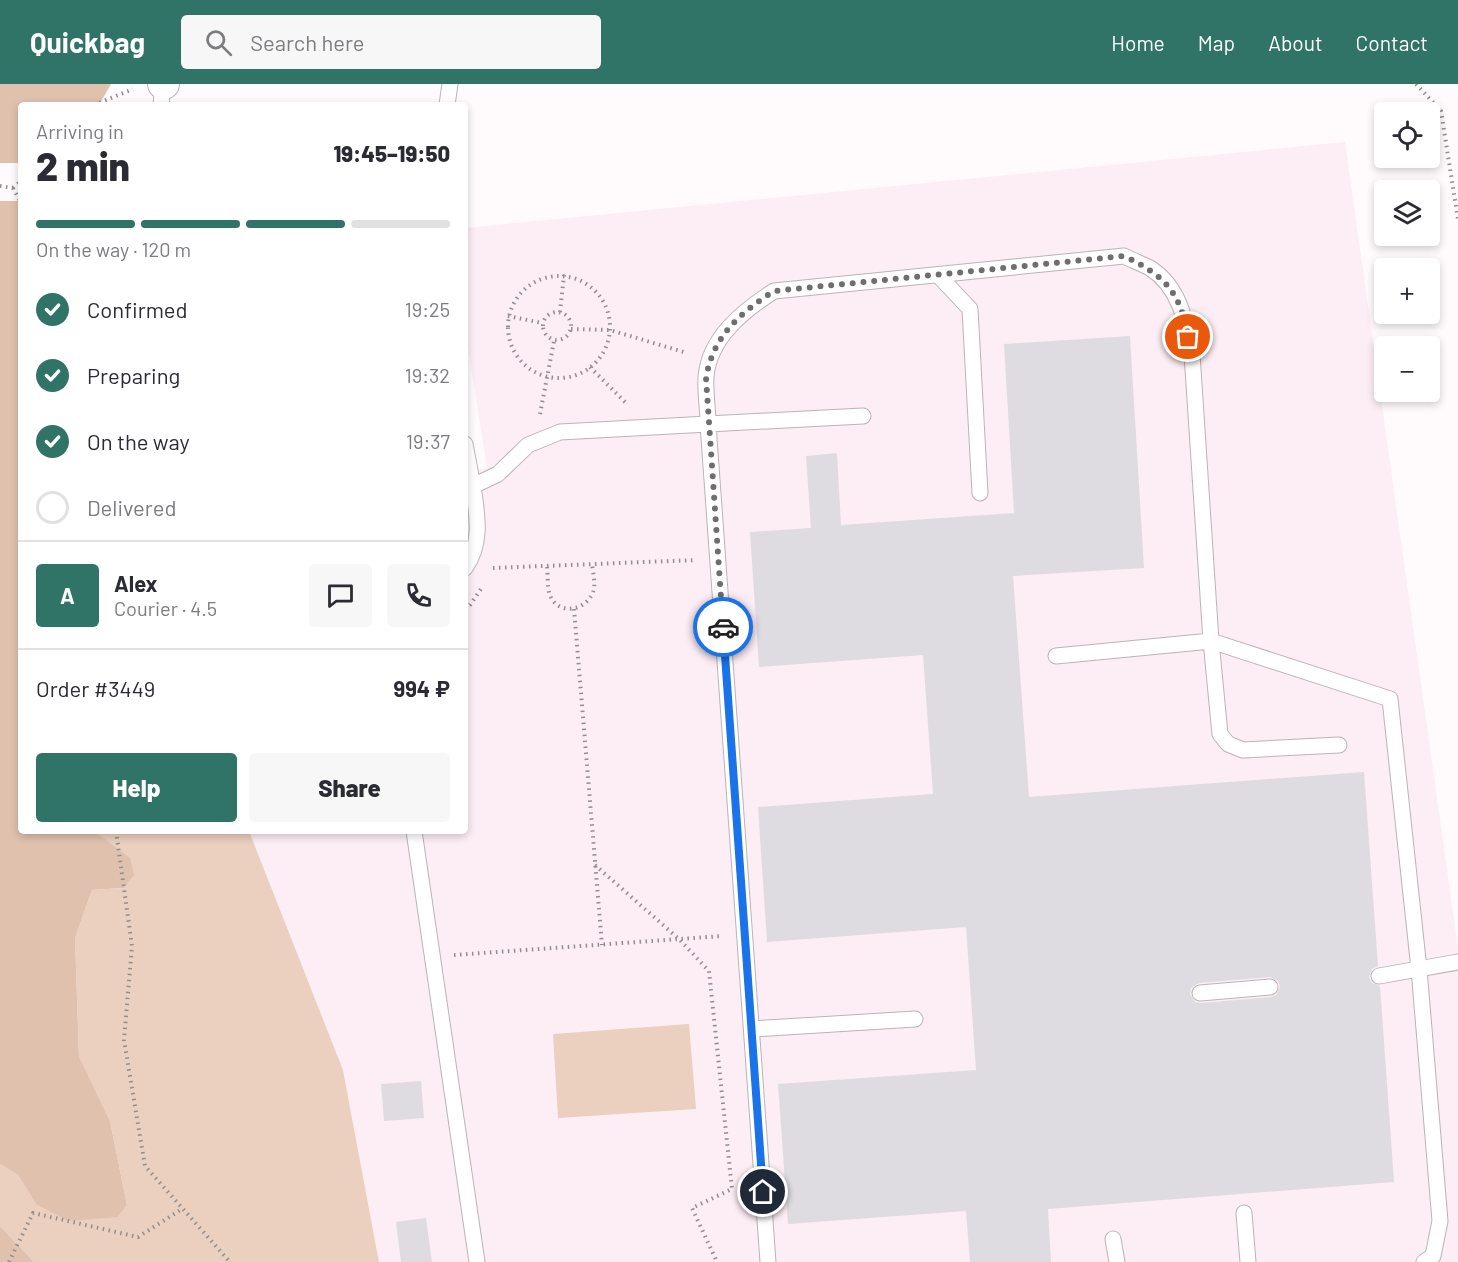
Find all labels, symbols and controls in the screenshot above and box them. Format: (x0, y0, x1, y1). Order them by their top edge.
search box (181, 15, 601, 69)
text: Quickbag (30, 25, 145, 59)
icon: search (202, 26, 235, 59)
text: Search here (250, 29, 365, 55)
text: Home (1111, 30, 1165, 55)
text: Map (1198, 30, 1235, 55)
text: About (1268, 30, 1323, 55)
text: Contact (1356, 30, 1428, 55)
map controls (1374, 102, 1440, 402)
button: locate (1374, 102, 1440, 168)
text: Arriving in (36, 119, 124, 143)
text: 19:45–19:50 (333, 140, 450, 166)
text: 2 min (36, 142, 130, 189)
button: layers (1374, 180, 1440, 246)
text: On the way · 120 m (36, 237, 191, 261)
button: + (1374, 258, 1440, 324)
icon: check (36, 293, 69, 326)
text: Confirmed (87, 296, 187, 322)
text: 19:25 (405, 297, 450, 321)
pin (1162, 311, 1213, 362)
icon: bag (1171, 320, 1204, 353)
button: − (1374, 336, 1440, 402)
icon: check (36, 359, 69, 392)
text: Preparing (87, 362, 180, 388)
text: 19:32 (405, 363, 450, 387)
icon: check (36, 425, 69, 458)
text: On the way (87, 428, 190, 454)
text: 19:37 (406, 429, 450, 453)
text: Delivered (87, 494, 176, 520)
button: chat (309, 564, 372, 627)
button: phone (387, 564, 450, 627)
text: Alex (114, 570, 157, 596)
text: A (60, 582, 75, 608)
text: Courier · 4.5 (114, 596, 217, 620)
courier (693, 597, 753, 657)
icon: car (707, 611, 740, 644)
text: Order #3449 (36, 675, 155, 701)
text: 994 ₽ (394, 675, 450, 701)
button: Help (36, 753, 237, 822)
button: Share (249, 753, 450, 822)
pin (737, 1166, 788, 1217)
icon: home (746, 1175, 779, 1208)

